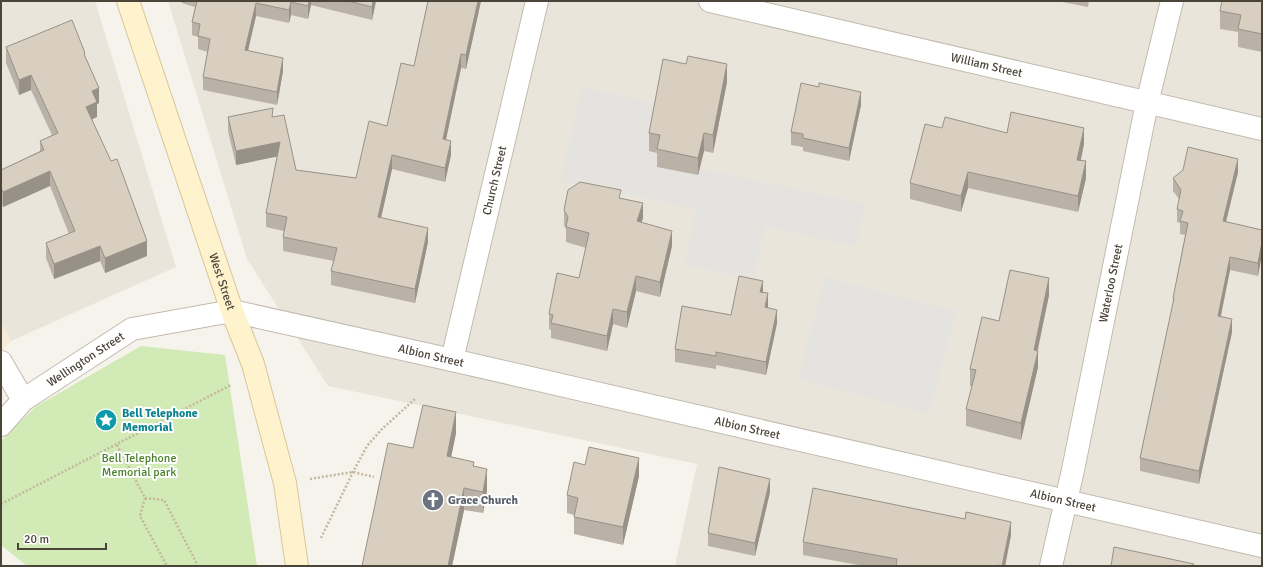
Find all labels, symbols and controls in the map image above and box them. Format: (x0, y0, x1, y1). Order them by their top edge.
street label: William Street (949, 50, 1024, 81)
street label: Church Street (479, 144, 510, 217)
street label: Waterloo Street (1095, 242, 1126, 324)
street label: West Street (206, 251, 239, 312)
street label: Wellington Street (44, 328, 127, 390)
street label: Albion Street (397, 341, 465, 371)
place label: Bell Telephone Memorial (122, 406, 198, 435)
place icon: Bell Telephone Memorial (93, 407, 119, 433)
street label: Albion Street (713, 413, 782, 443)
park label: Bell Telephone Memorial park (102, 451, 176, 480)
street label: Albion Street (1029, 486, 1097, 515)
church icon: Grace Church (420, 487, 446, 513)
place label: Grace Church (448, 493, 518, 508)
scale bar (18, 525, 106, 551)
text: 20 m (24, 532, 49, 547)

